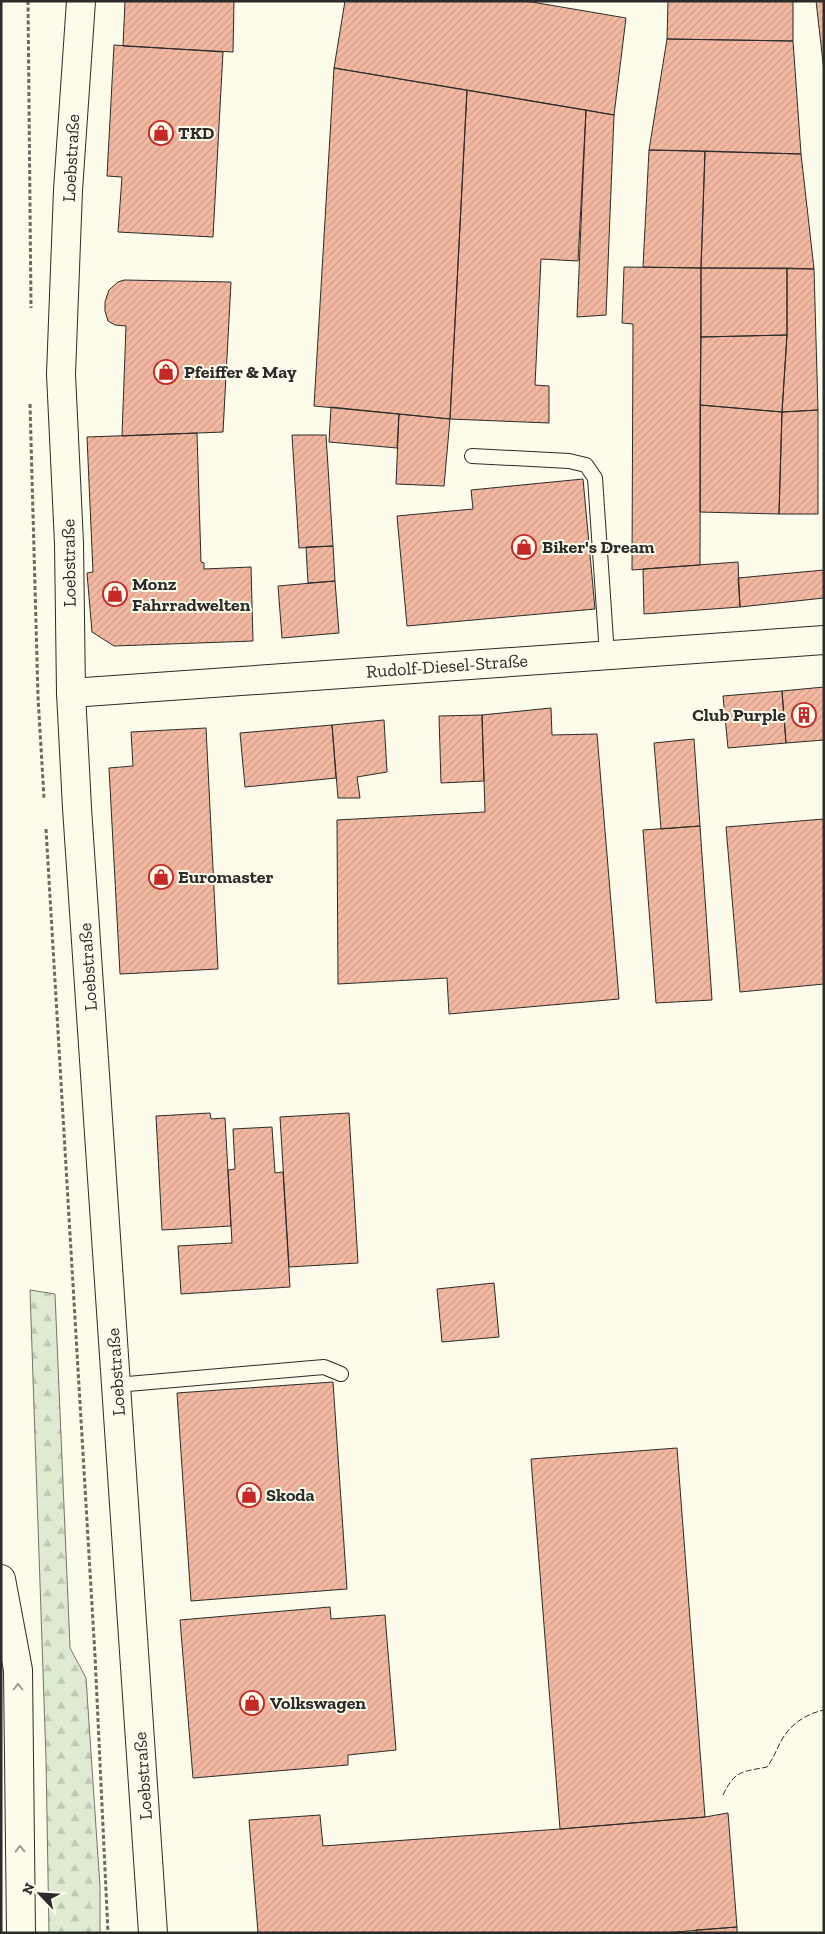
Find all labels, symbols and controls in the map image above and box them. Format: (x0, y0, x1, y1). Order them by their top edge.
street label: Loebstraße (58, 113, 84, 203)
shop icon: TKD (148, 120, 174, 146)
place label: TKD (178, 122, 215, 144)
shop icon: Pfeiffer & May (153, 359, 179, 385)
place label: Pfeiffer & May (184, 361, 297, 383)
street label: Loebstraße (57, 519, 81, 607)
shop icon: Biker's Dream (511, 534, 537, 560)
place label: Biker's Dream (542, 536, 655, 558)
place label: Monz Fahrradwelten (132, 573, 251, 616)
shop icon: Monz Fahrradwelten (102, 581, 128, 607)
street label: Rudolf-Diesel-Straße (365, 649, 529, 683)
building icon: Club Purple (791, 702, 817, 728)
place label: Club Purple (692, 704, 786, 726)
shop icon: Euromaster (148, 864, 174, 890)
place label: Euromaster (178, 866, 274, 888)
street label: Loebstraße (74, 922, 102, 1012)
street label: Loebstraße (102, 1327, 130, 1417)
shop icon: Skoda (236, 1482, 262, 1508)
place label: Skoda (266, 1484, 315, 1506)
one-way arrow (13, 1682, 23, 1690)
shop icon: Volkswagen (239, 1690, 265, 1716)
place label: Volkswagen (270, 1692, 366, 1714)
street label: Loebstraße (129, 1731, 157, 1821)
one-way arrow (15, 1845, 25, 1852)
north arrow (15, 1869, 65, 1919)
text: N (19, 1880, 39, 1897)

